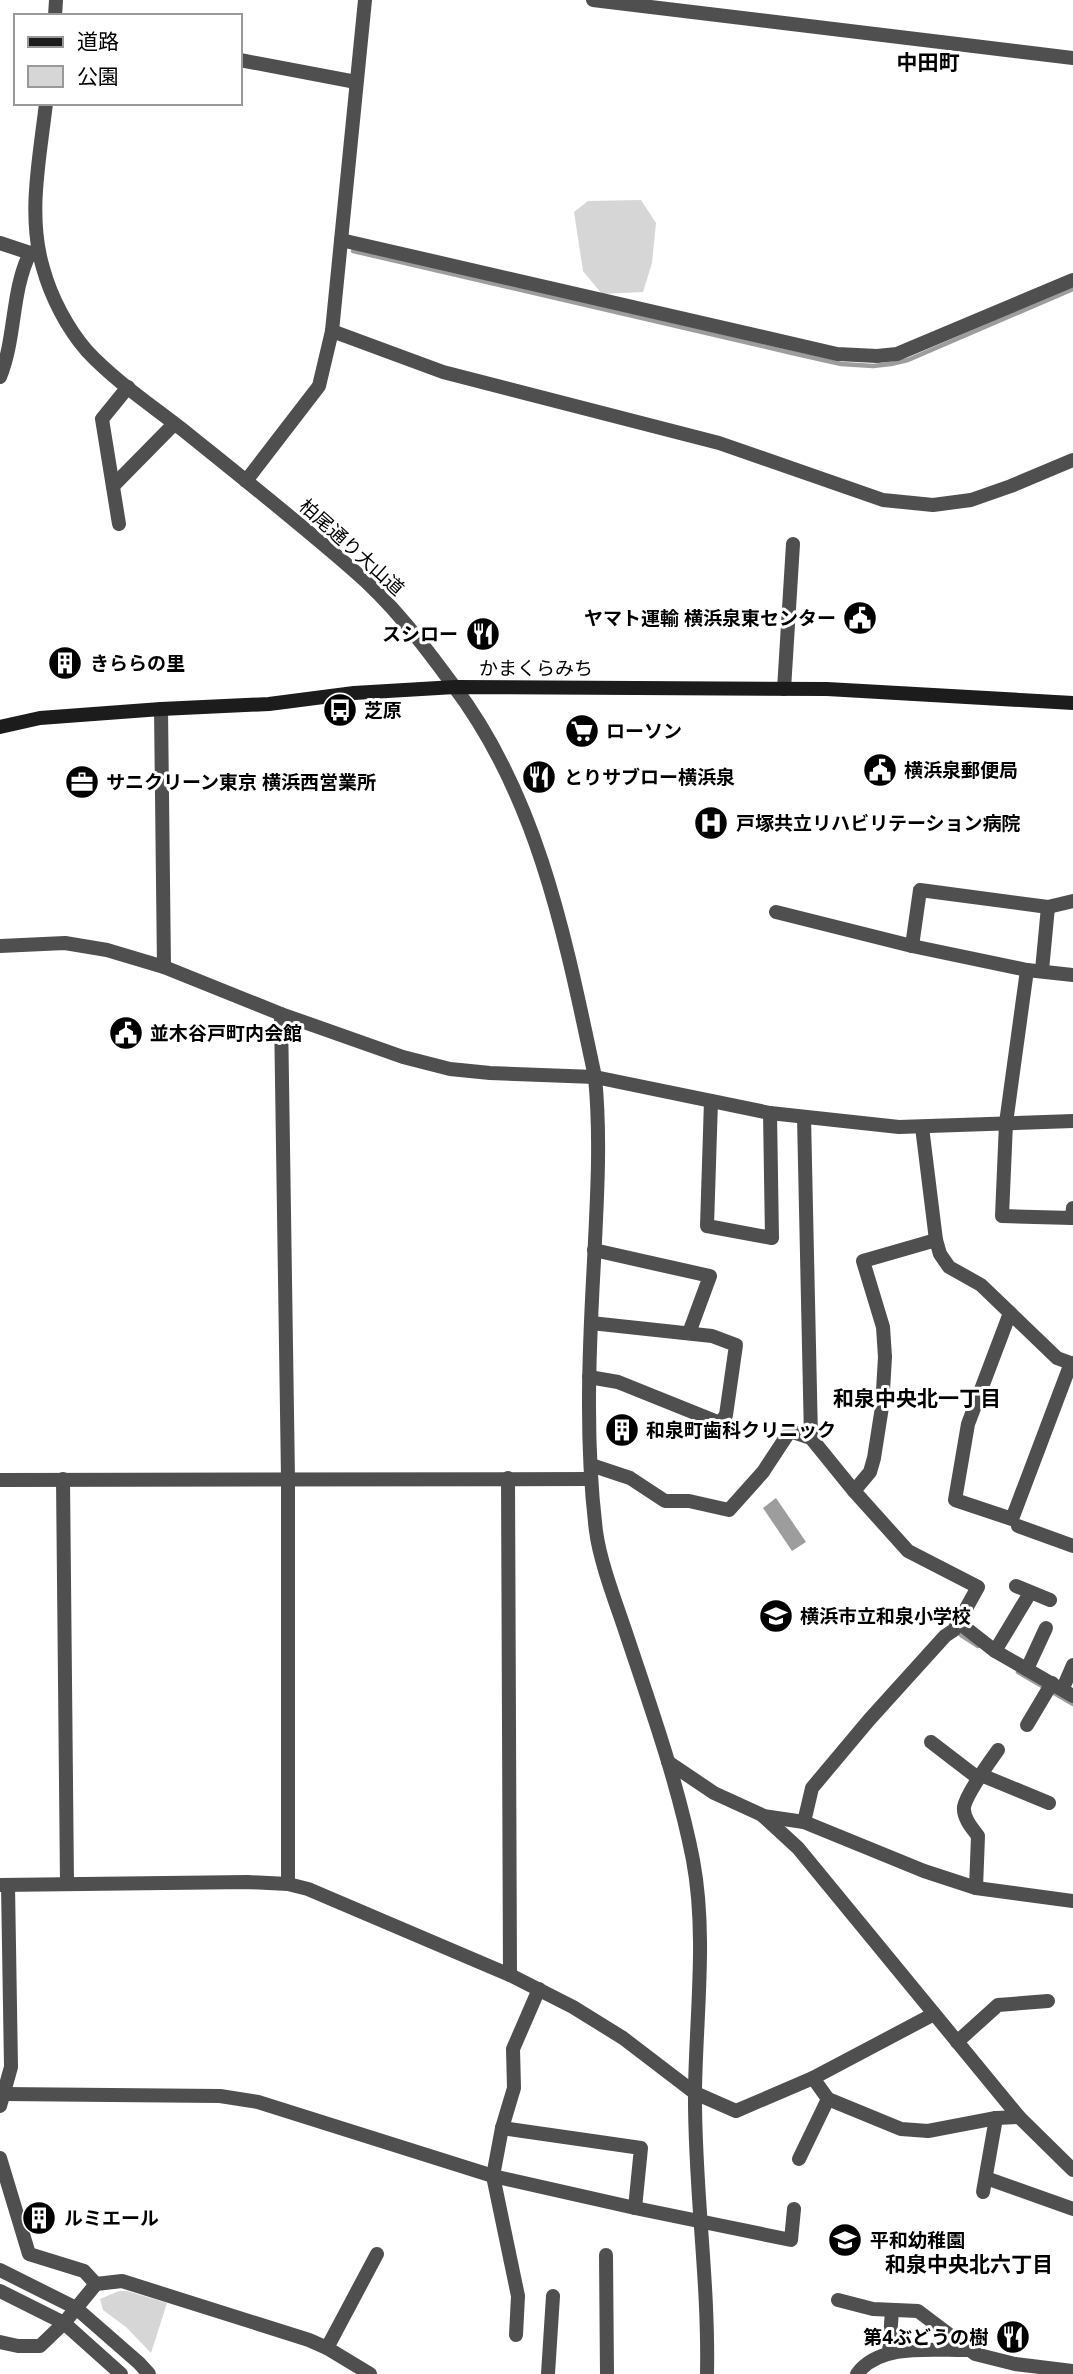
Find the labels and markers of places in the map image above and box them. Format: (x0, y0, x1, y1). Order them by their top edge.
public building icon: ヤマト運輸 横浜泉東センター (841, 599, 879, 637)
place label: ヤマト運輸 横浜泉東センター (584, 605, 836, 631)
restaurant icon: スシロー (464, 615, 502, 653)
place label: スシロー (382, 621, 458, 647)
building icon: きららの里 (46, 644, 84, 682)
place label: きららの里 (90, 650, 185, 676)
bus stop icon: 芝原 (321, 691, 359, 729)
place label: 芝原 (364, 697, 402, 723)
supermarket icon: ローソン (563, 712, 601, 750)
place label: ローソン (606, 718, 682, 744)
public building icon: 横浜泉郵便局 (861, 751, 899, 789)
place label: 横浜泉郵便局 (904, 757, 1018, 783)
restaurant icon: とりサブロー横浜泉 (520, 758, 558, 796)
office icon: サニクリーン東京 横浜西営業所 (63, 763, 101, 801)
place label: とりサブロー横浜泉 (564, 764, 735, 790)
place label: サニクリーン東京 横浜西営業所 (106, 769, 376, 795)
hospital icon: 戸塚共立リハビリテーション病院 (692, 804, 730, 842)
place label: 戸塚共立リハビリテーション病院 (736, 810, 1021, 836)
public building icon: 並木谷戸町内会館 (107, 1014, 145, 1052)
place label: 並木谷戸町内会館 (150, 1020, 302, 1046)
building icon: 和泉町歯科クリニック (603, 1411, 641, 1449)
place label: 和泉町歯科クリニック (646, 1417, 836, 1443)
school or university icon: 横浜市立和泉小学校 (757, 1597, 795, 1635)
place label: 横浜市立和泉小学校 (800, 1603, 971, 1629)
building icon: ルミエール (20, 2199, 58, 2237)
place label: ルミエール (64, 2205, 159, 2231)
school or university icon: 平和幼稚園 (826, 2221, 864, 2259)
place label: 平和幼稚園 (870, 2227, 965, 2253)
restaurant icon: 第4ぶどうの樹 (994, 2318, 1032, 2356)
place label: 第4ぶどうの樹 (863, 2324, 988, 2350)

